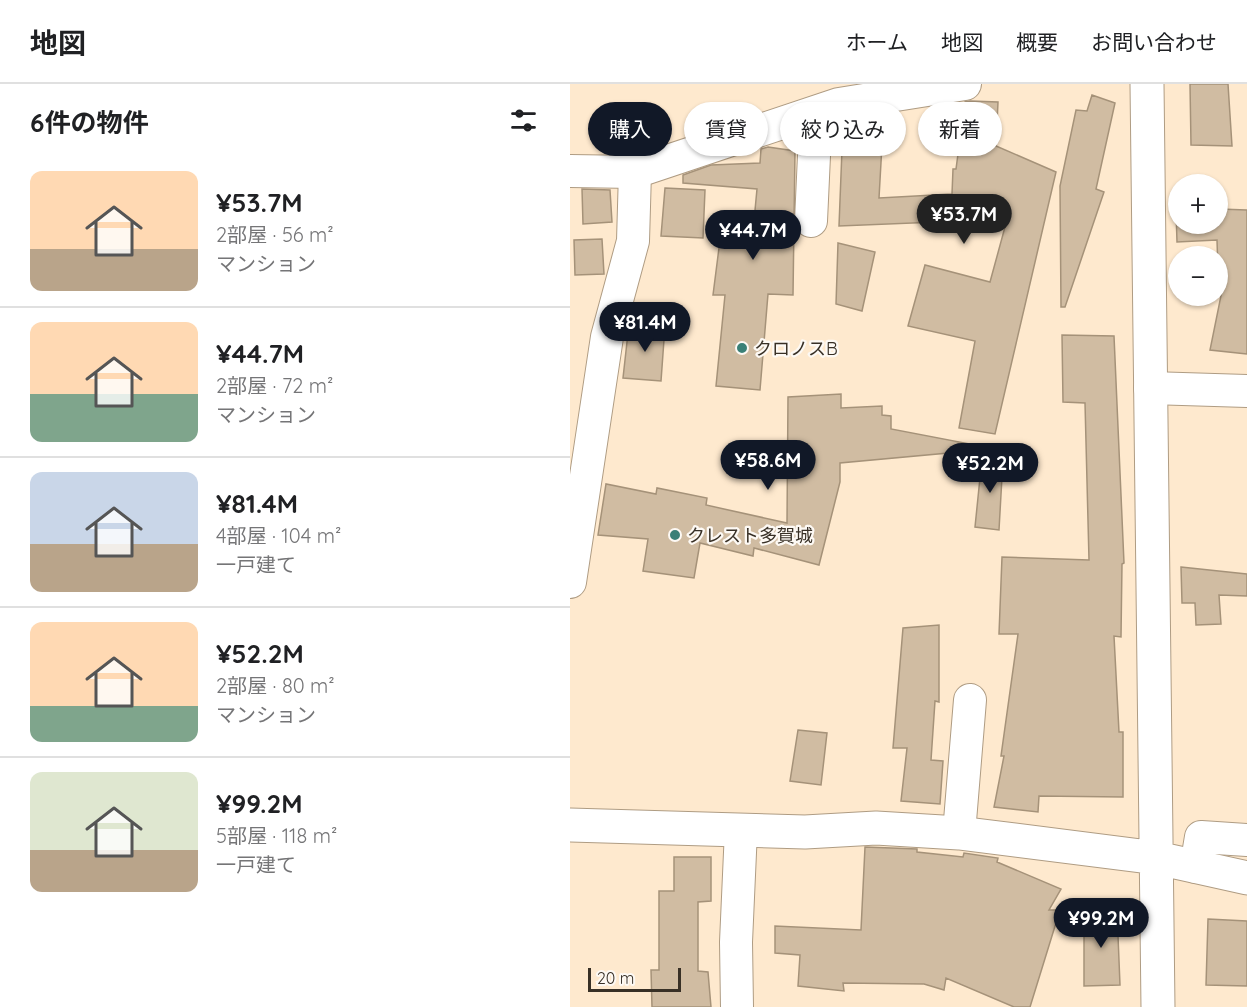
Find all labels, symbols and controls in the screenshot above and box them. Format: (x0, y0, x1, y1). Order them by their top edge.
text: 地図 (30, 25, 86, 60)
text: ホーム (846, 29, 908, 55)
text: 地図 (941, 29, 983, 55)
text: 概要 (1016, 29, 1058, 55)
text: お問い合わせ (1091, 29, 1217, 55)
chip: 購入 (588, 102, 672, 156)
chip: 賃貸 (684, 102, 768, 156)
chip: 絞り込み (780, 102, 906, 156)
chip: 新着 (918, 102, 1002, 156)
icon: filters (507, 104, 540, 137)
text: 6件の物件 (30, 106, 148, 139)
map controls (1168, 174, 1228, 306)
button: + (1168, 174, 1228, 234)
text: ¥53.7M (216, 186, 302, 219)
pin: ¥53.7M (915, 194, 1013, 245)
icon: home (78, 195, 150, 267)
text: ¥53.7M (931, 201, 997, 226)
pin: ¥44.7M (704, 210, 802, 261)
text: ¥44.7M (719, 217, 787, 242)
text: 2部屋 · 56 m² (216, 222, 334, 247)
button: − (1168, 246, 1228, 306)
text: マンション (216, 251, 316, 276)
pin: ¥81.4M (596, 302, 694, 353)
text: ¥81.4M (613, 309, 677, 334)
text: ¥44.7M (216, 337, 304, 370)
place label: クロノスB (754, 337, 838, 360)
marker: クロノスB (735, 341, 749, 355)
icon: home (78, 346, 150, 418)
text: 2部屋 · 72 m² (216, 373, 333, 398)
text: マンション (216, 402, 316, 427)
pin: ¥58.6M (719, 440, 817, 491)
pin: ¥52.2M (941, 443, 1039, 494)
text: ¥58.6M (735, 447, 801, 472)
text: ¥52.2M (956, 450, 1024, 475)
text: ¥81.4M (216, 487, 298, 520)
icon: home (78, 496, 150, 568)
text: 4部屋 · 104 m² (216, 523, 341, 548)
place label: クレスト多賀城 (687, 524, 813, 547)
marker: クレスト多賀城 (668, 528, 682, 542)
text: 一戸建て (216, 552, 296, 577)
text: ¥52.2M (216, 637, 304, 670)
icon: home (78, 646, 150, 718)
text: 2部屋 · 80 m² (216, 673, 335, 698)
text: マンション (216, 702, 316, 727)
text: ¥99.2M (216, 787, 303, 820)
icon: home (78, 796, 150, 868)
text: 5部屋 · 118 m² (216, 823, 337, 848)
text: 一戸建て (216, 852, 296, 877)
pin: ¥99.2M (1052, 898, 1150, 949)
text: ¥99.2M (1068, 905, 1134, 930)
scale bar (588, 965, 681, 992)
text: 20 m (597, 968, 634, 988)

